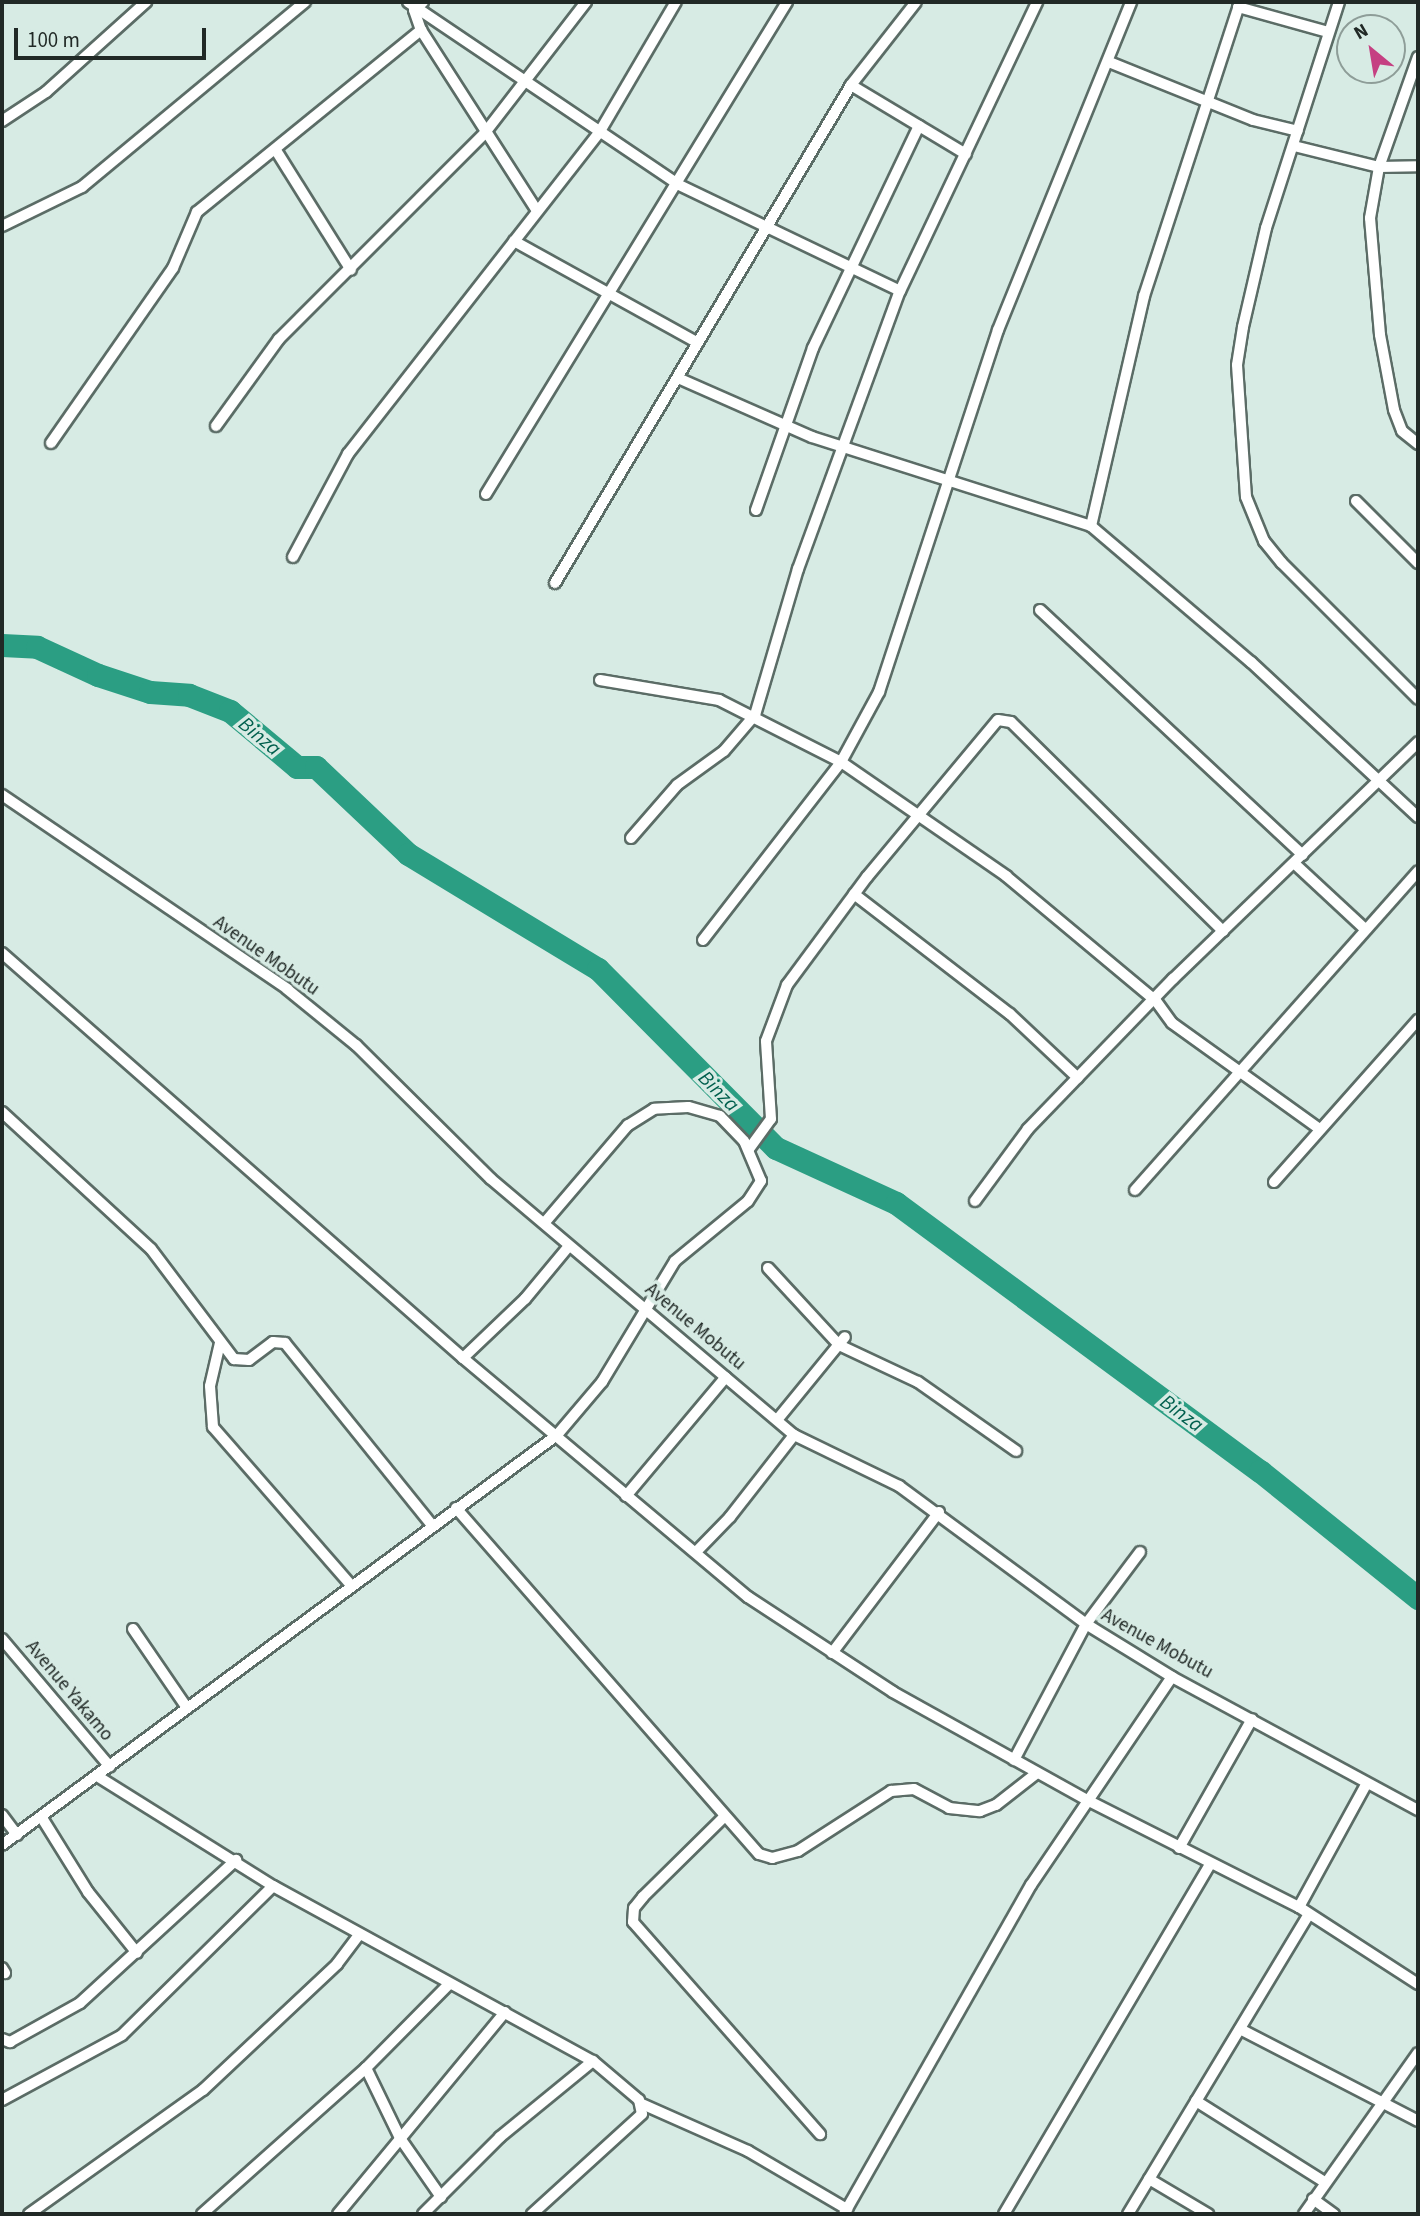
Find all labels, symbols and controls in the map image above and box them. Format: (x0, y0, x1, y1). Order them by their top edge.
scale bar (18, 14, 210, 58)
north arrow (1336, 14, 1406, 84)
text: N (1349, 17, 1373, 47)
text: 100 m (27, 25, 80, 55)
water label: Binza (234, 711, 286, 761)
street label: Avenue Mobutu (209, 911, 323, 1001)
water label: Binza (693, 1065, 745, 1117)
street label: Avenue Mobutu (640, 1278, 750, 1376)
water label: Binza (1155, 1389, 1209, 1437)
street label: Avenue Mobutu (1097, 1604, 1217, 1684)
street label: Avenue Yakamo (20, 1636, 118, 1746)

